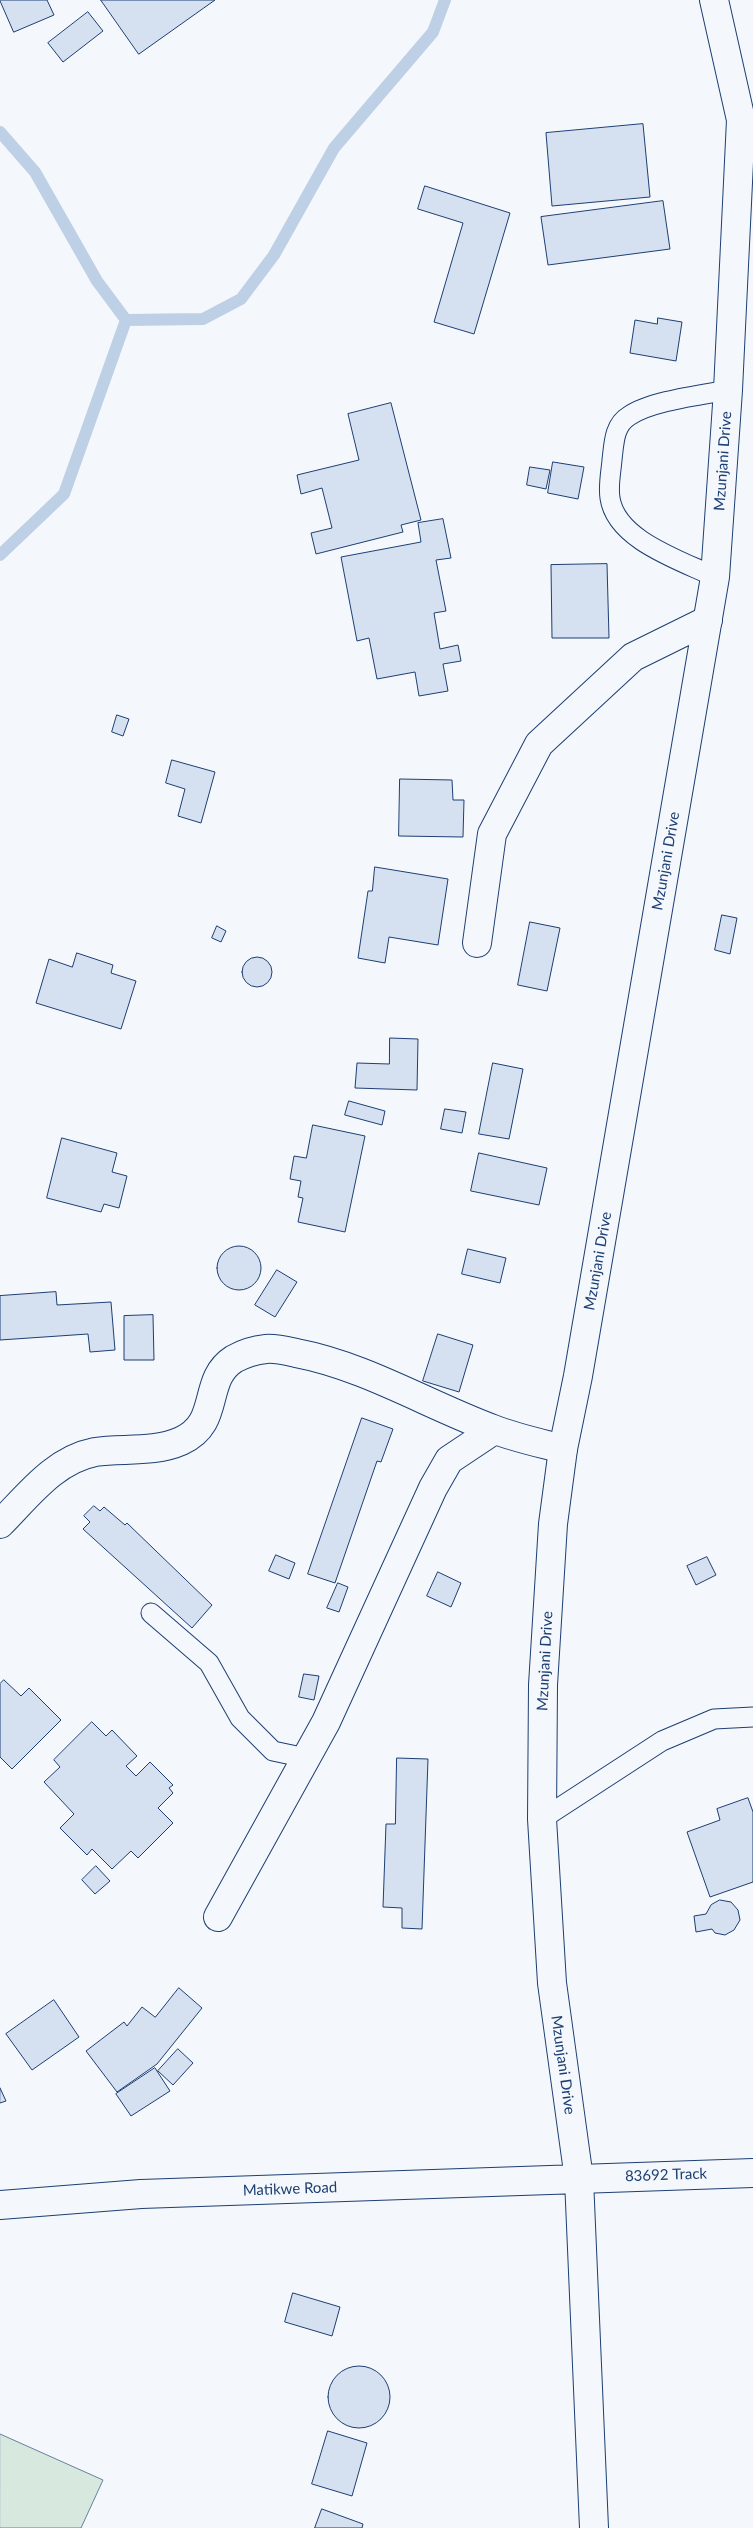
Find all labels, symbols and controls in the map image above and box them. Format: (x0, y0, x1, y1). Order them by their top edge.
street label: Mzunjani Drive (711, 411, 735, 511)
street label: Mzunjani Drive (648, 810, 684, 912)
street label: Mzunjani Drive (580, 1210, 616, 1312)
street label: Mzunjani Drive (533, 1611, 557, 1711)
street label: Mzunjani Drive (547, 2014, 579, 2116)
street label: 83692 Track (625, 2165, 707, 2185)
street label: Matikwe Road (242, 2178, 338, 2200)

